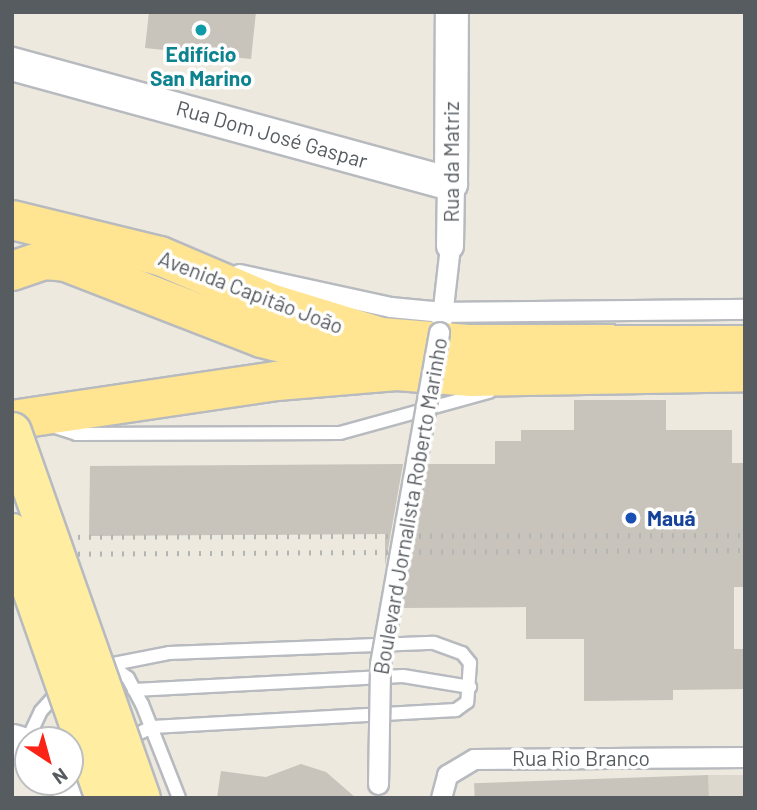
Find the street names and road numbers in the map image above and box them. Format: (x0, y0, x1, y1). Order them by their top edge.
street label: Rua Dom José Gaspar (174, 95, 370, 173)
street label: Rua da Matriz (438, 101, 464, 223)
street label: Avenida Capitão João (155, 245, 347, 339)
street label: Boulevard Jornalista Roberto Marinho (368, 336, 452, 676)
street label: Rua Rio Branco (512, 745, 650, 771)

